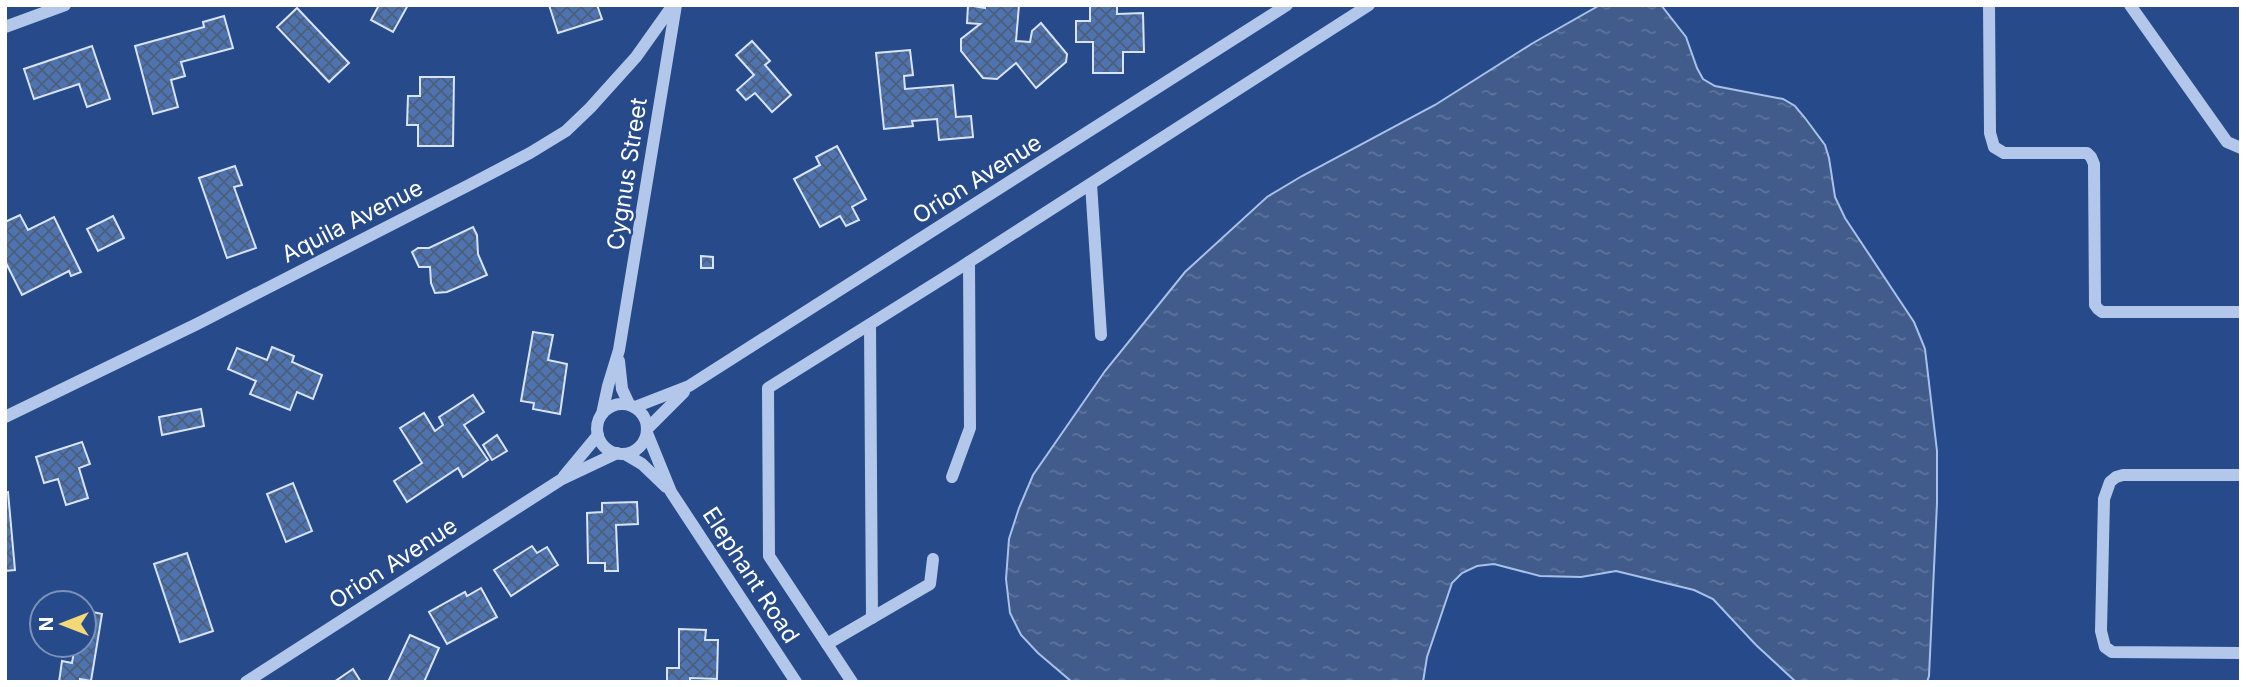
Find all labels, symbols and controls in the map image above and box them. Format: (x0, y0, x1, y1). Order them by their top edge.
street label: Cygnus Street (601, 95, 653, 252)
street label: Orion Avenue (907, 128, 1047, 230)
street label: Aquila Avenue (277, 173, 427, 269)
street label: Elephant Road (697, 502, 805, 648)
street label: Orion Avenue (324, 511, 462, 615)
north arrow (28, 589, 98, 659)
text: N (35, 617, 58, 631)

